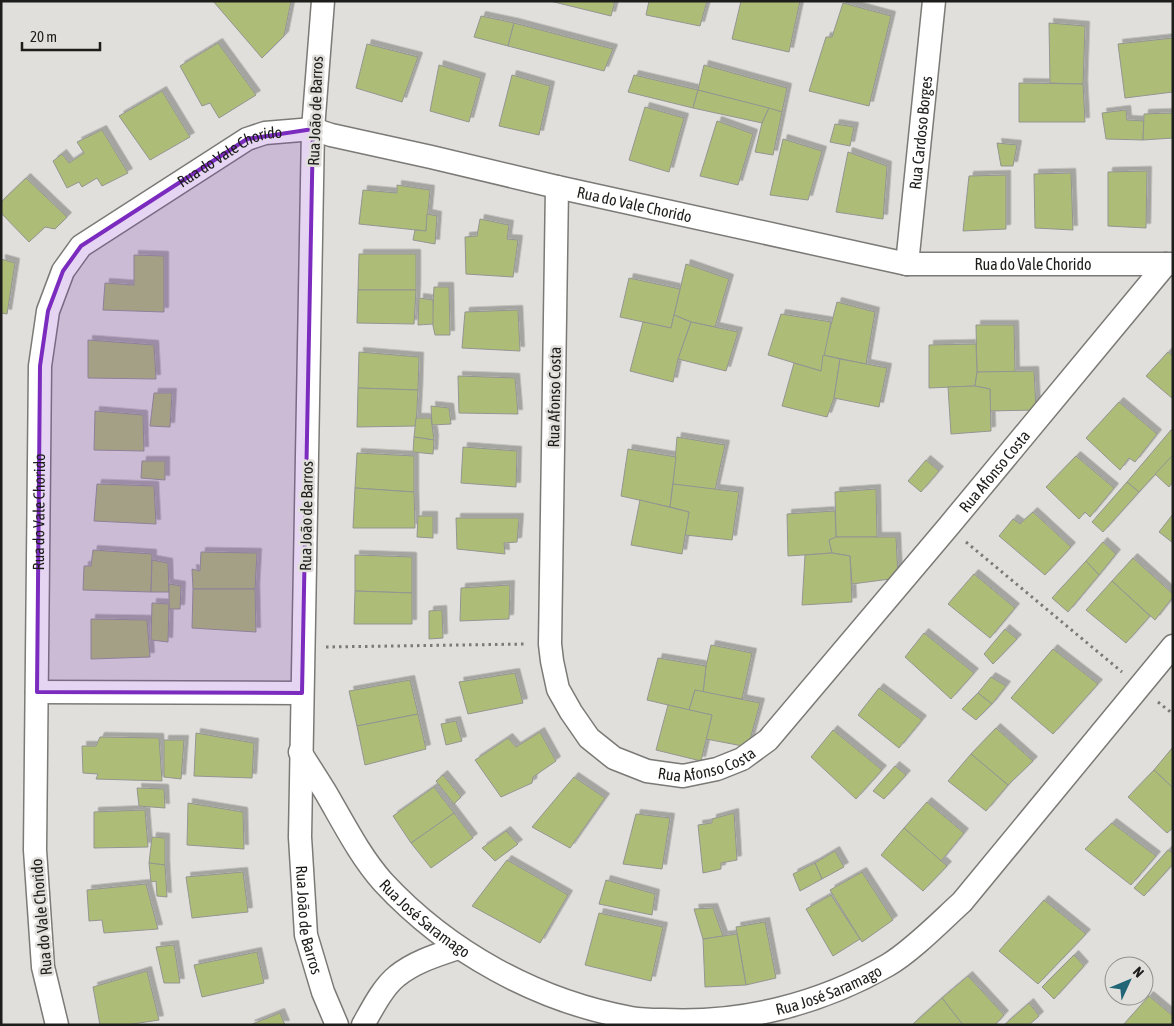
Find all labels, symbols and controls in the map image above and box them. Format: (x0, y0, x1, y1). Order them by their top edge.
scale bar (22, 20, 100, 52)
text: 20 m (30, 28, 57, 45)
street label: Rua João de Barros (304, 55, 326, 166)
street label: Rua Cardoso Borges (906, 75, 935, 190)
street label: Rua do Vale Chorido (174, 123, 283, 191)
street label: Rua do Vale Chorido (575, 183, 694, 225)
street label: Rua do Vale Chorido (974, 255, 1092, 273)
street label: Rua Afonso Costa (544, 347, 564, 447)
street label: Rua Afonso Costa (955, 427, 1033, 516)
street label: Rua do Vale Chorido (29, 453, 48, 571)
street label: Rua João de Barros (296, 461, 316, 571)
street label: Rua Afonso Costa (657, 743, 759, 785)
street label: Rua do Vale Chorido (27, 858, 55, 976)
street label: Rua João de Barros (293, 865, 326, 977)
street label: Rua José Saramago (376, 875, 473, 961)
north arrow (1104, 956, 1154, 1006)
street label: Rua José Saramago (774, 961, 885, 1018)
text: N (1130, 963, 1147, 980)

